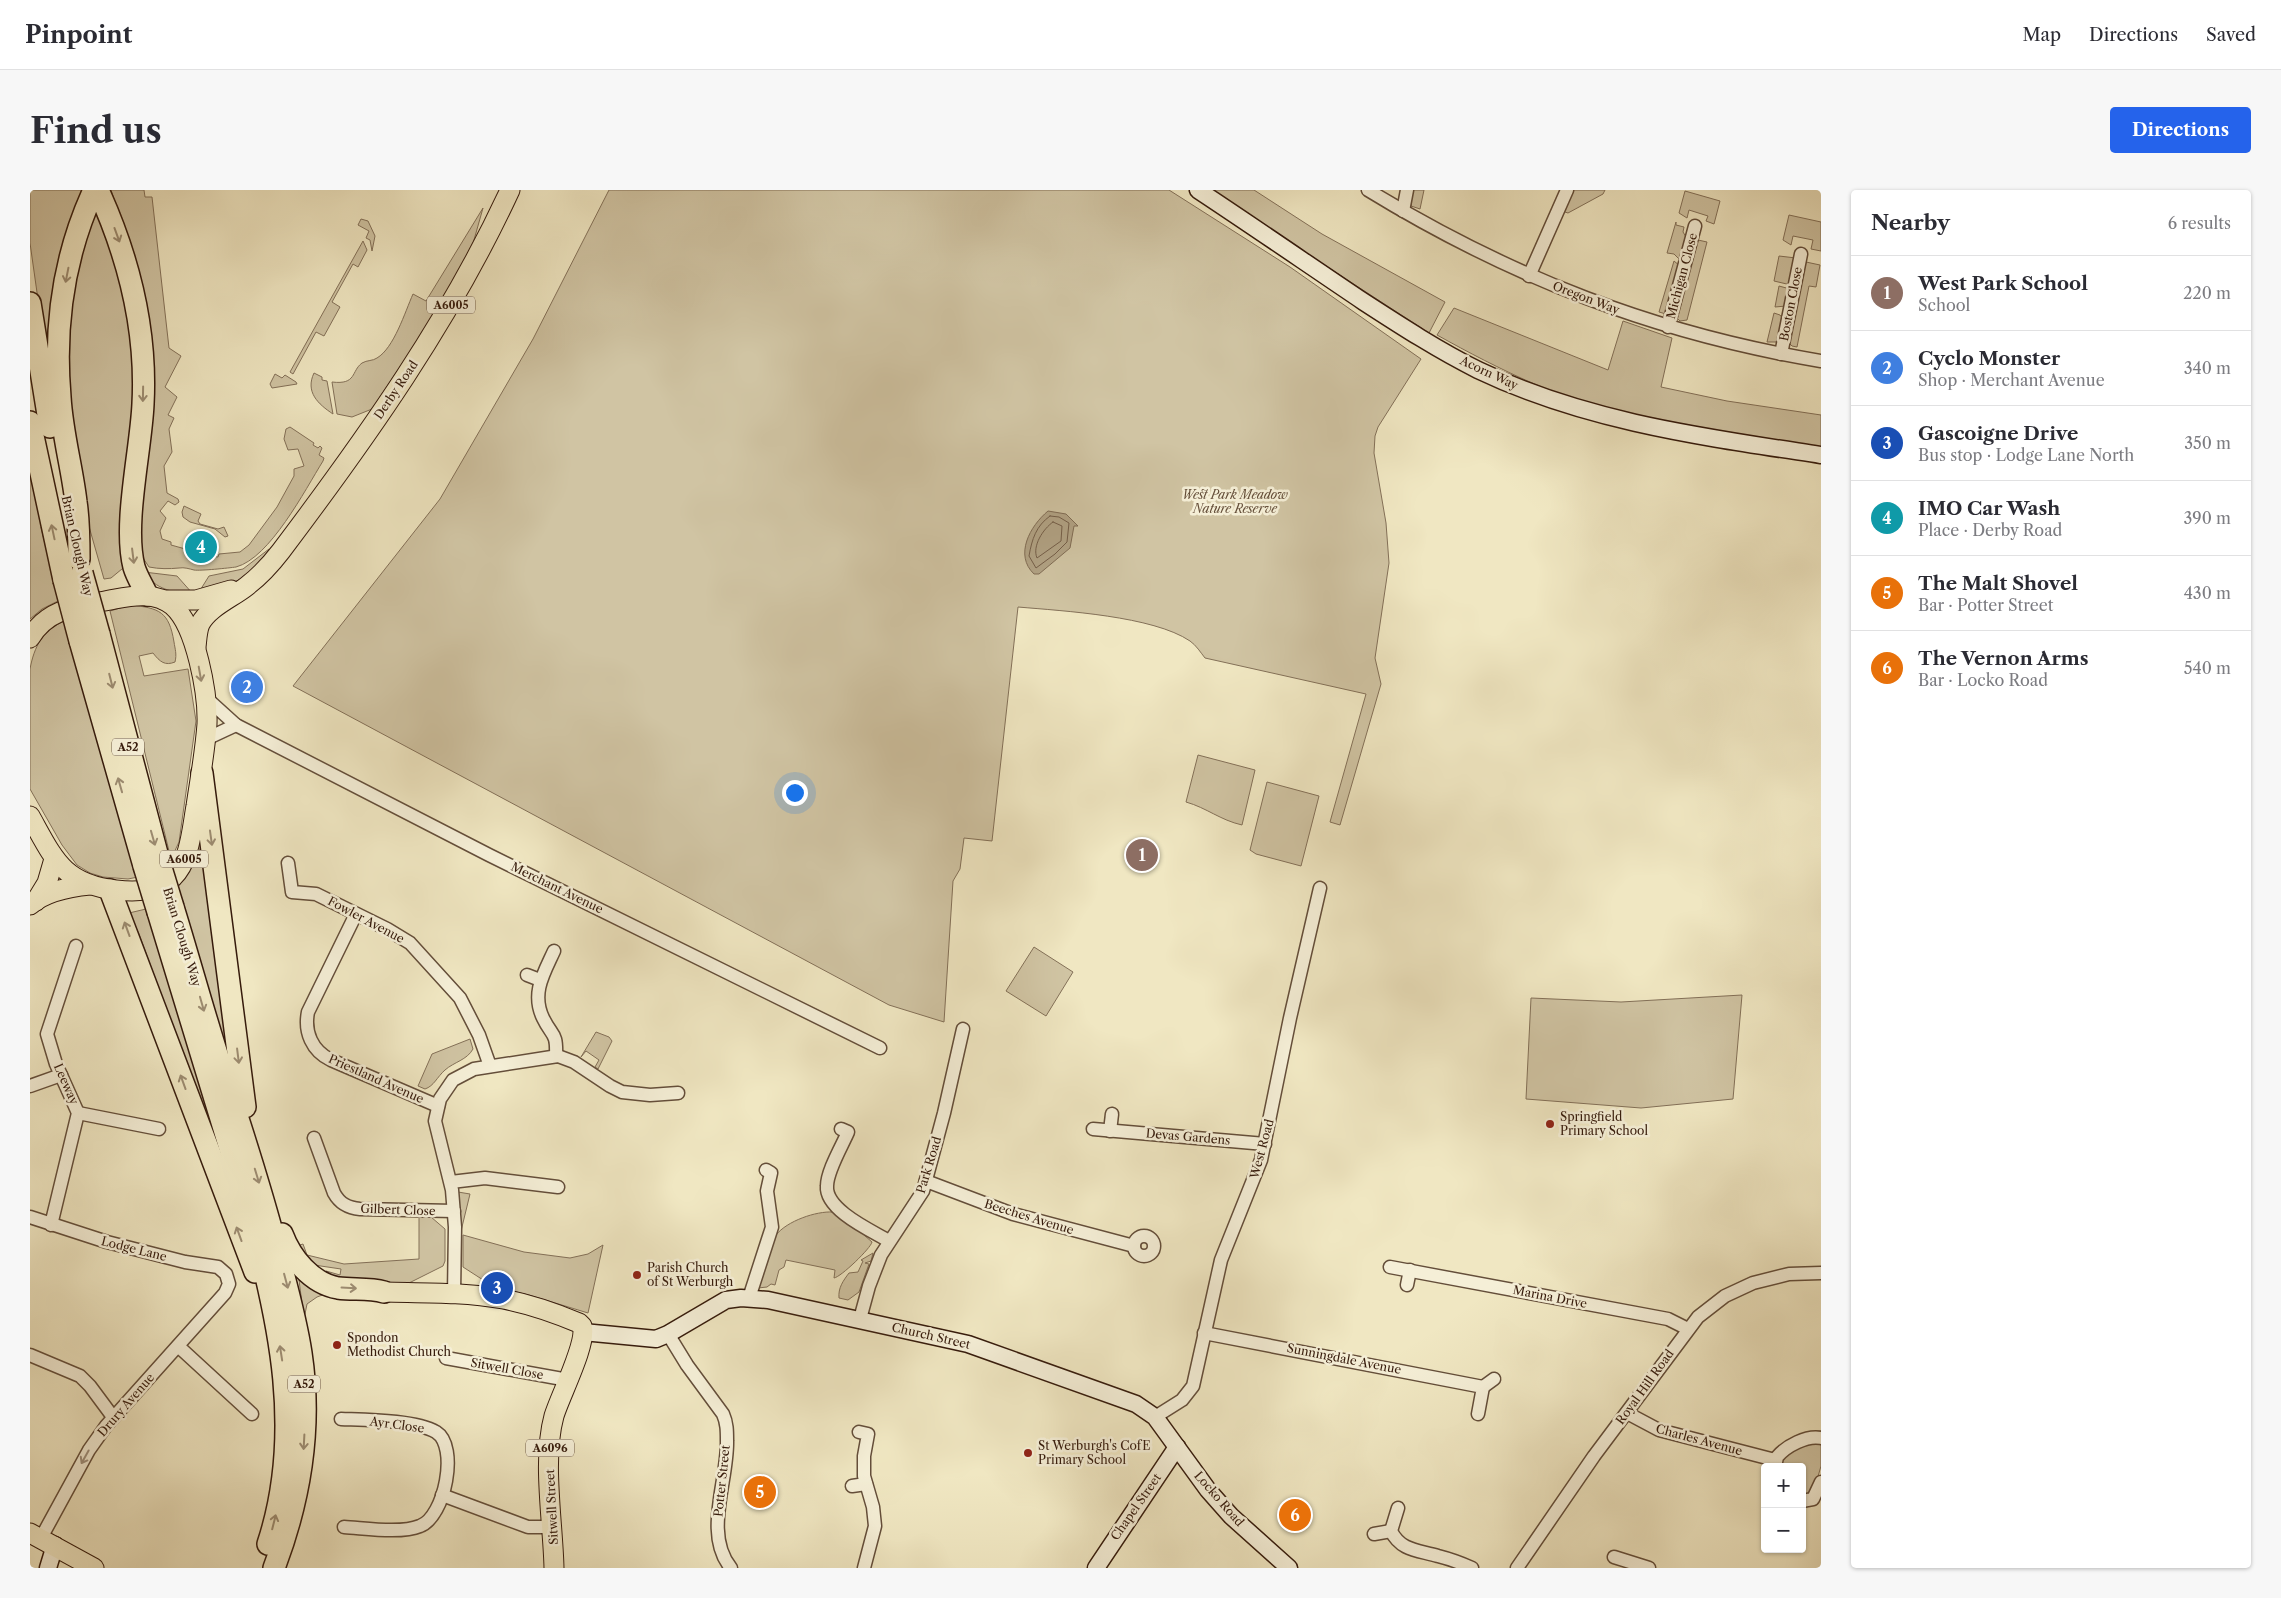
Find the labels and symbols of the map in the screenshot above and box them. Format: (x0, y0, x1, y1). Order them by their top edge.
one-way arrow (113, 227, 122, 242)
street label: Michigan Close (1663, 231, 1700, 321)
street label: Boston Close (1776, 265, 1805, 342)
one-way arrow (61, 266, 71, 282)
street label: Oregon Way (1551, 278, 1622, 317)
road number: A6005 (427, 296, 475, 314)
street label: Acorn Way (1457, 352, 1521, 393)
street label: Derby Road (370, 357, 421, 422)
one-way arrow (139, 386, 148, 402)
park label: West Park Meadow Nature Reserve (1182, 487, 1288, 516)
street label: Brian Clough Way (59, 494, 96, 598)
one-way arrow (48, 525, 57, 541)
pin: 4 (185, 528, 217, 566)
one-way arrow (128, 548, 138, 564)
one-way arrow (196, 665, 206, 681)
pin: 2 (231, 668, 263, 706)
one-way arrow (107, 672, 116, 688)
road number: A52 (112, 738, 144, 756)
one-way arrow (115, 778, 125, 794)
your location (782, 780, 808, 806)
one-way arrow (149, 829, 158, 845)
one-way arrow (206, 830, 216, 846)
pin: 1 (1126, 836, 1158, 874)
road number: A6005 (160, 851, 208, 868)
street label: Merchant Avenue (509, 859, 606, 916)
street label: Brian Clough Way (160, 885, 205, 989)
street label: Fowler Avenue (325, 893, 407, 946)
one-way arrow (122, 922, 131, 937)
one-way arrow (198, 996, 208, 1012)
one-way arrow (233, 1047, 243, 1063)
street label: Priestland Avenue (326, 1051, 426, 1106)
street label: Leeway (51, 1061, 82, 1107)
one-way arrow (178, 1075, 187, 1090)
place label: Springfield Primary School (1560, 1109, 1648, 1138)
street label: West Road (1246, 1117, 1277, 1181)
marker: Springfield Primary School (1544, 1118, 1556, 1130)
street label: Devas Gardens (1145, 1125, 1231, 1148)
street label: Park Road (913, 1134, 944, 1195)
one-way arrow (253, 1167, 263, 1183)
street label: Beeches Avenue (983, 1196, 1076, 1237)
street label: Gilbert Close (360, 1201, 436, 1218)
one-way arrow (234, 1227, 243, 1242)
street label: Lodge Lane (100, 1233, 169, 1264)
place label: Parish Church of St Werburgh (647, 1260, 734, 1289)
pin: 3 (481, 1269, 513, 1307)
marker: Parish Church of St Werburgh (631, 1269, 643, 1281)
one-way arrow (281, 1273, 291, 1289)
street label: Marina Drive (1512, 1282, 1589, 1311)
one-way arrow (340, 1284, 356, 1293)
street label: Church Street (890, 1319, 973, 1352)
place label: Spondon Methodist Church (347, 1330, 452, 1359)
marker: Spondon Methodist Church (331, 1339, 343, 1351)
street label: Sunningdale Avenue (1286, 1340, 1403, 1377)
one-way arrow (276, 1345, 286, 1361)
street label: Royal Hill Road (1612, 1346, 1677, 1427)
street label: Sitwell Close (469, 1355, 545, 1382)
street label: Drury Avenue (94, 1370, 157, 1439)
road number: A52 (288, 1376, 320, 1392)
street label: Ayr Close (368, 1413, 426, 1436)
street label: Charles Avenue (1654, 1421, 1744, 1458)
one-way arrow (299, 1434, 308, 1450)
place label: St Werburgh's CofE Primary School (1038, 1438, 1150, 1467)
road number: A6096 (526, 1440, 574, 1456)
street label: Potter Street (710, 1444, 733, 1518)
marker: St Werburgh's CofE Primary School (1022, 1447, 1034, 1459)
one-way arrow (80, 1450, 90, 1464)
street label: Sitwell Street (542, 1468, 561, 1545)
street label: Locko Road (1191, 1468, 1248, 1530)
street label: Chapel Street (1107, 1470, 1165, 1543)
pin: 5 (744, 1473, 776, 1511)
pin: 6 (1279, 1496, 1311, 1534)
one-way arrow (270, 1514, 279, 1530)

